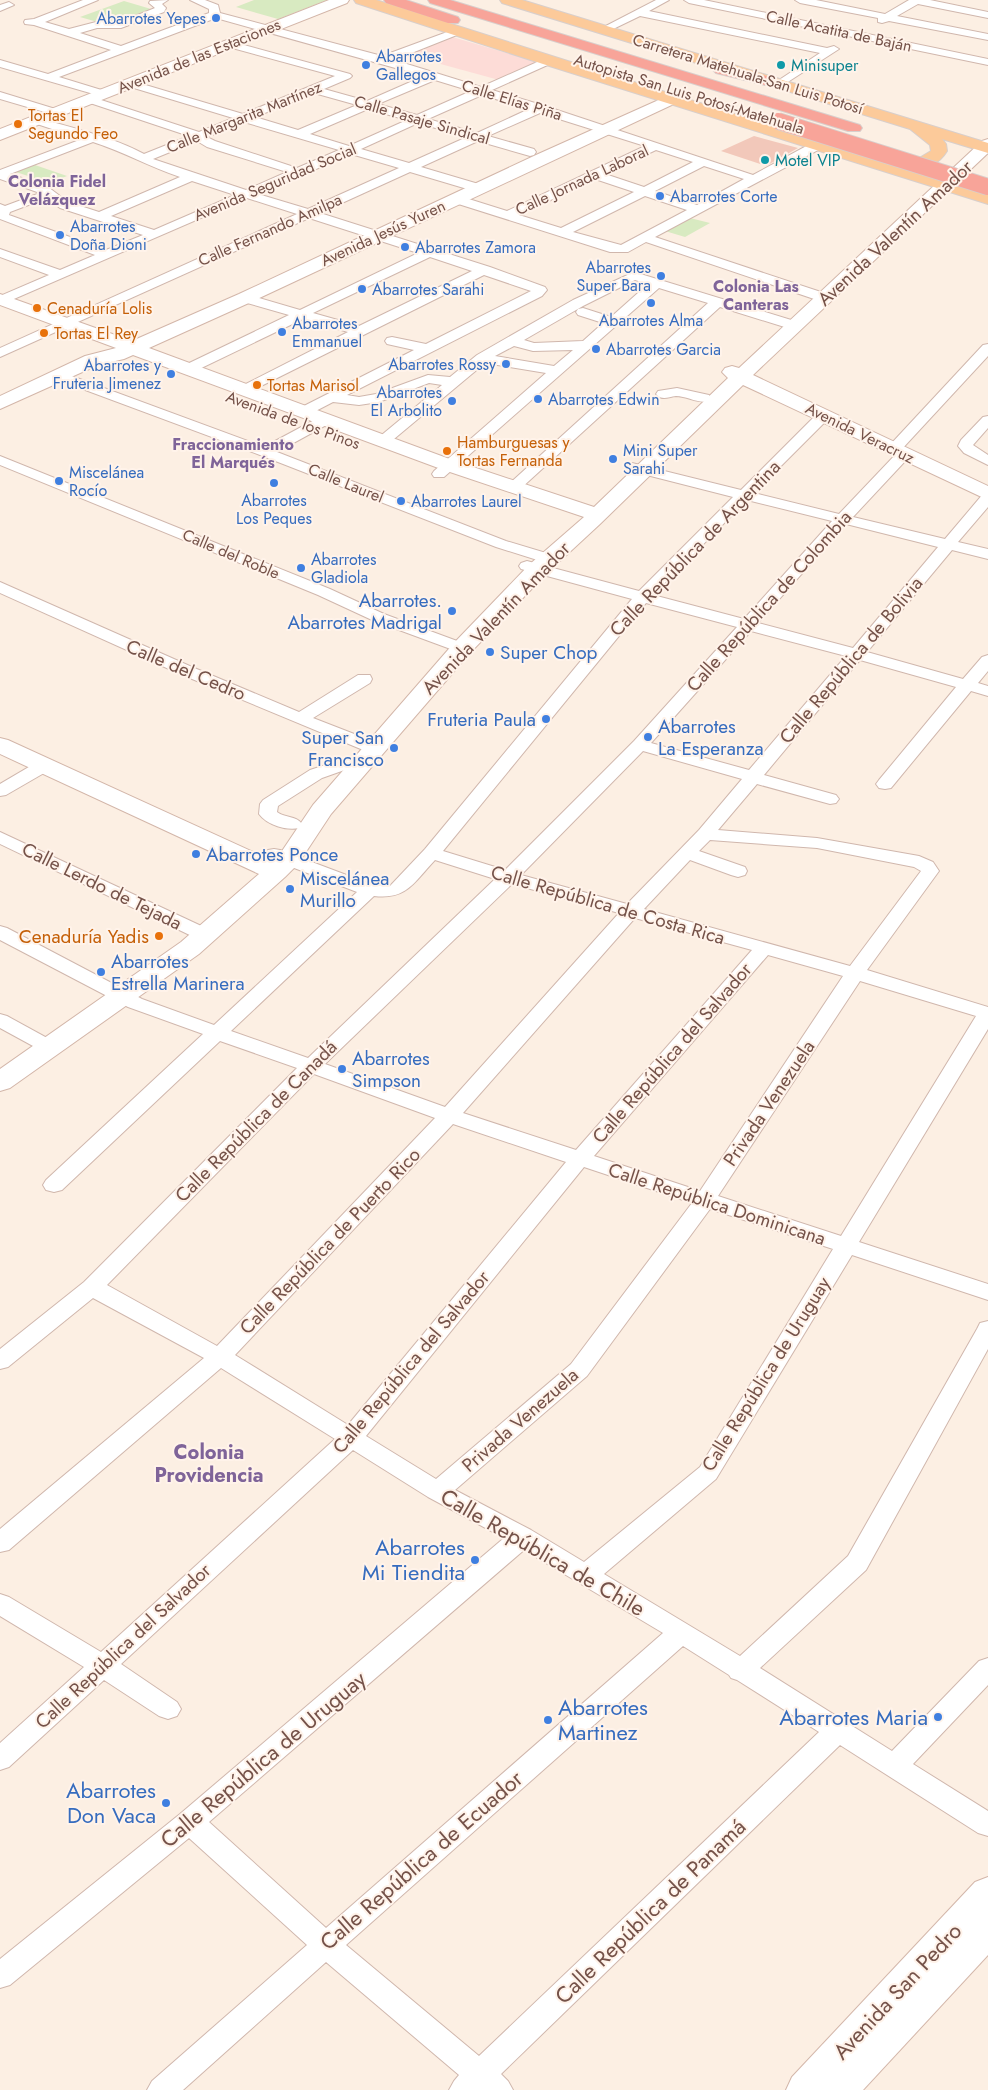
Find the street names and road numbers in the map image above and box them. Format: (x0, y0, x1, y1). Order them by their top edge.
street label: Calle Acatita de Baján (764, 4, 914, 58)
street label: Avenida de las Estaciones (114, 13, 284, 99)
street label: Carretera Matehuala-San Luis Potosí (630, 28, 867, 120)
street label: Autopista San Luis Potosí-Matehuala (571, 48, 807, 140)
street label: Calle Elías Piña (459, 74, 565, 126)
street label: Calle Margarita Martínez (163, 75, 326, 159)
street label: Calle Pasaje Sindical (352, 90, 492, 150)
street label: Avenida Seguridad Social (190, 137, 360, 227)
street label: Calle Jornada Laboral (512, 139, 652, 221)
street label: Avenida Valentín Amador (811, 153, 979, 312)
street label: Calle Fernando Amilpa (194, 188, 346, 272)
street label: Avenida Jesús Yuren (317, 194, 449, 272)
street label: Avenida de los Pinos (223, 385, 363, 455)
street label: Avenida Veracruz (802, 397, 919, 470)
street label: Calle República de Argentina (603, 454, 787, 642)
street label: Calle Laurel (305, 457, 387, 509)
street label: Calle República de Colombia (680, 504, 858, 698)
street label: Calle del Roble (179, 523, 283, 585)
street label: Avenida Valentín Amador (416, 535, 577, 701)
street label: Calle República de Bolivia (773, 571, 929, 749)
street label: Calle del Cedro (122, 633, 250, 707)
street label: Calle Lerdo de Tejada (17, 836, 187, 936)
street label: Calle República de Costa Rica (488, 859, 728, 951)
street label: Calle República del Salvador (586, 956, 758, 1149)
street label: Calle República de Canadá (169, 1034, 343, 1208)
street label: Privada Venezuela (717, 1035, 821, 1171)
street label: Calle República de Puerto Rico (233, 1142, 427, 1340)
street label: Calle República Dominicana (605, 1156, 829, 1252)
street label: Calle República del Salvador (326, 1264, 496, 1459)
street label: Calle República de Uruguay (695, 1271, 837, 1476)
street label: Privada Venezuela (456, 1362, 584, 1478)
street label: Calle República de Chile (435, 1480, 651, 1624)
street label: Calle República del Salvador (29, 1557, 217, 1735)
street label: Calle República de Uruguay (153, 1663, 373, 1855)
street label: Calle República de Ecuador (312, 1762, 530, 1957)
street label: Calle República de Panamá (547, 1811, 753, 2011)
street label: Avenida San Pedro (825, 1916, 969, 2066)

